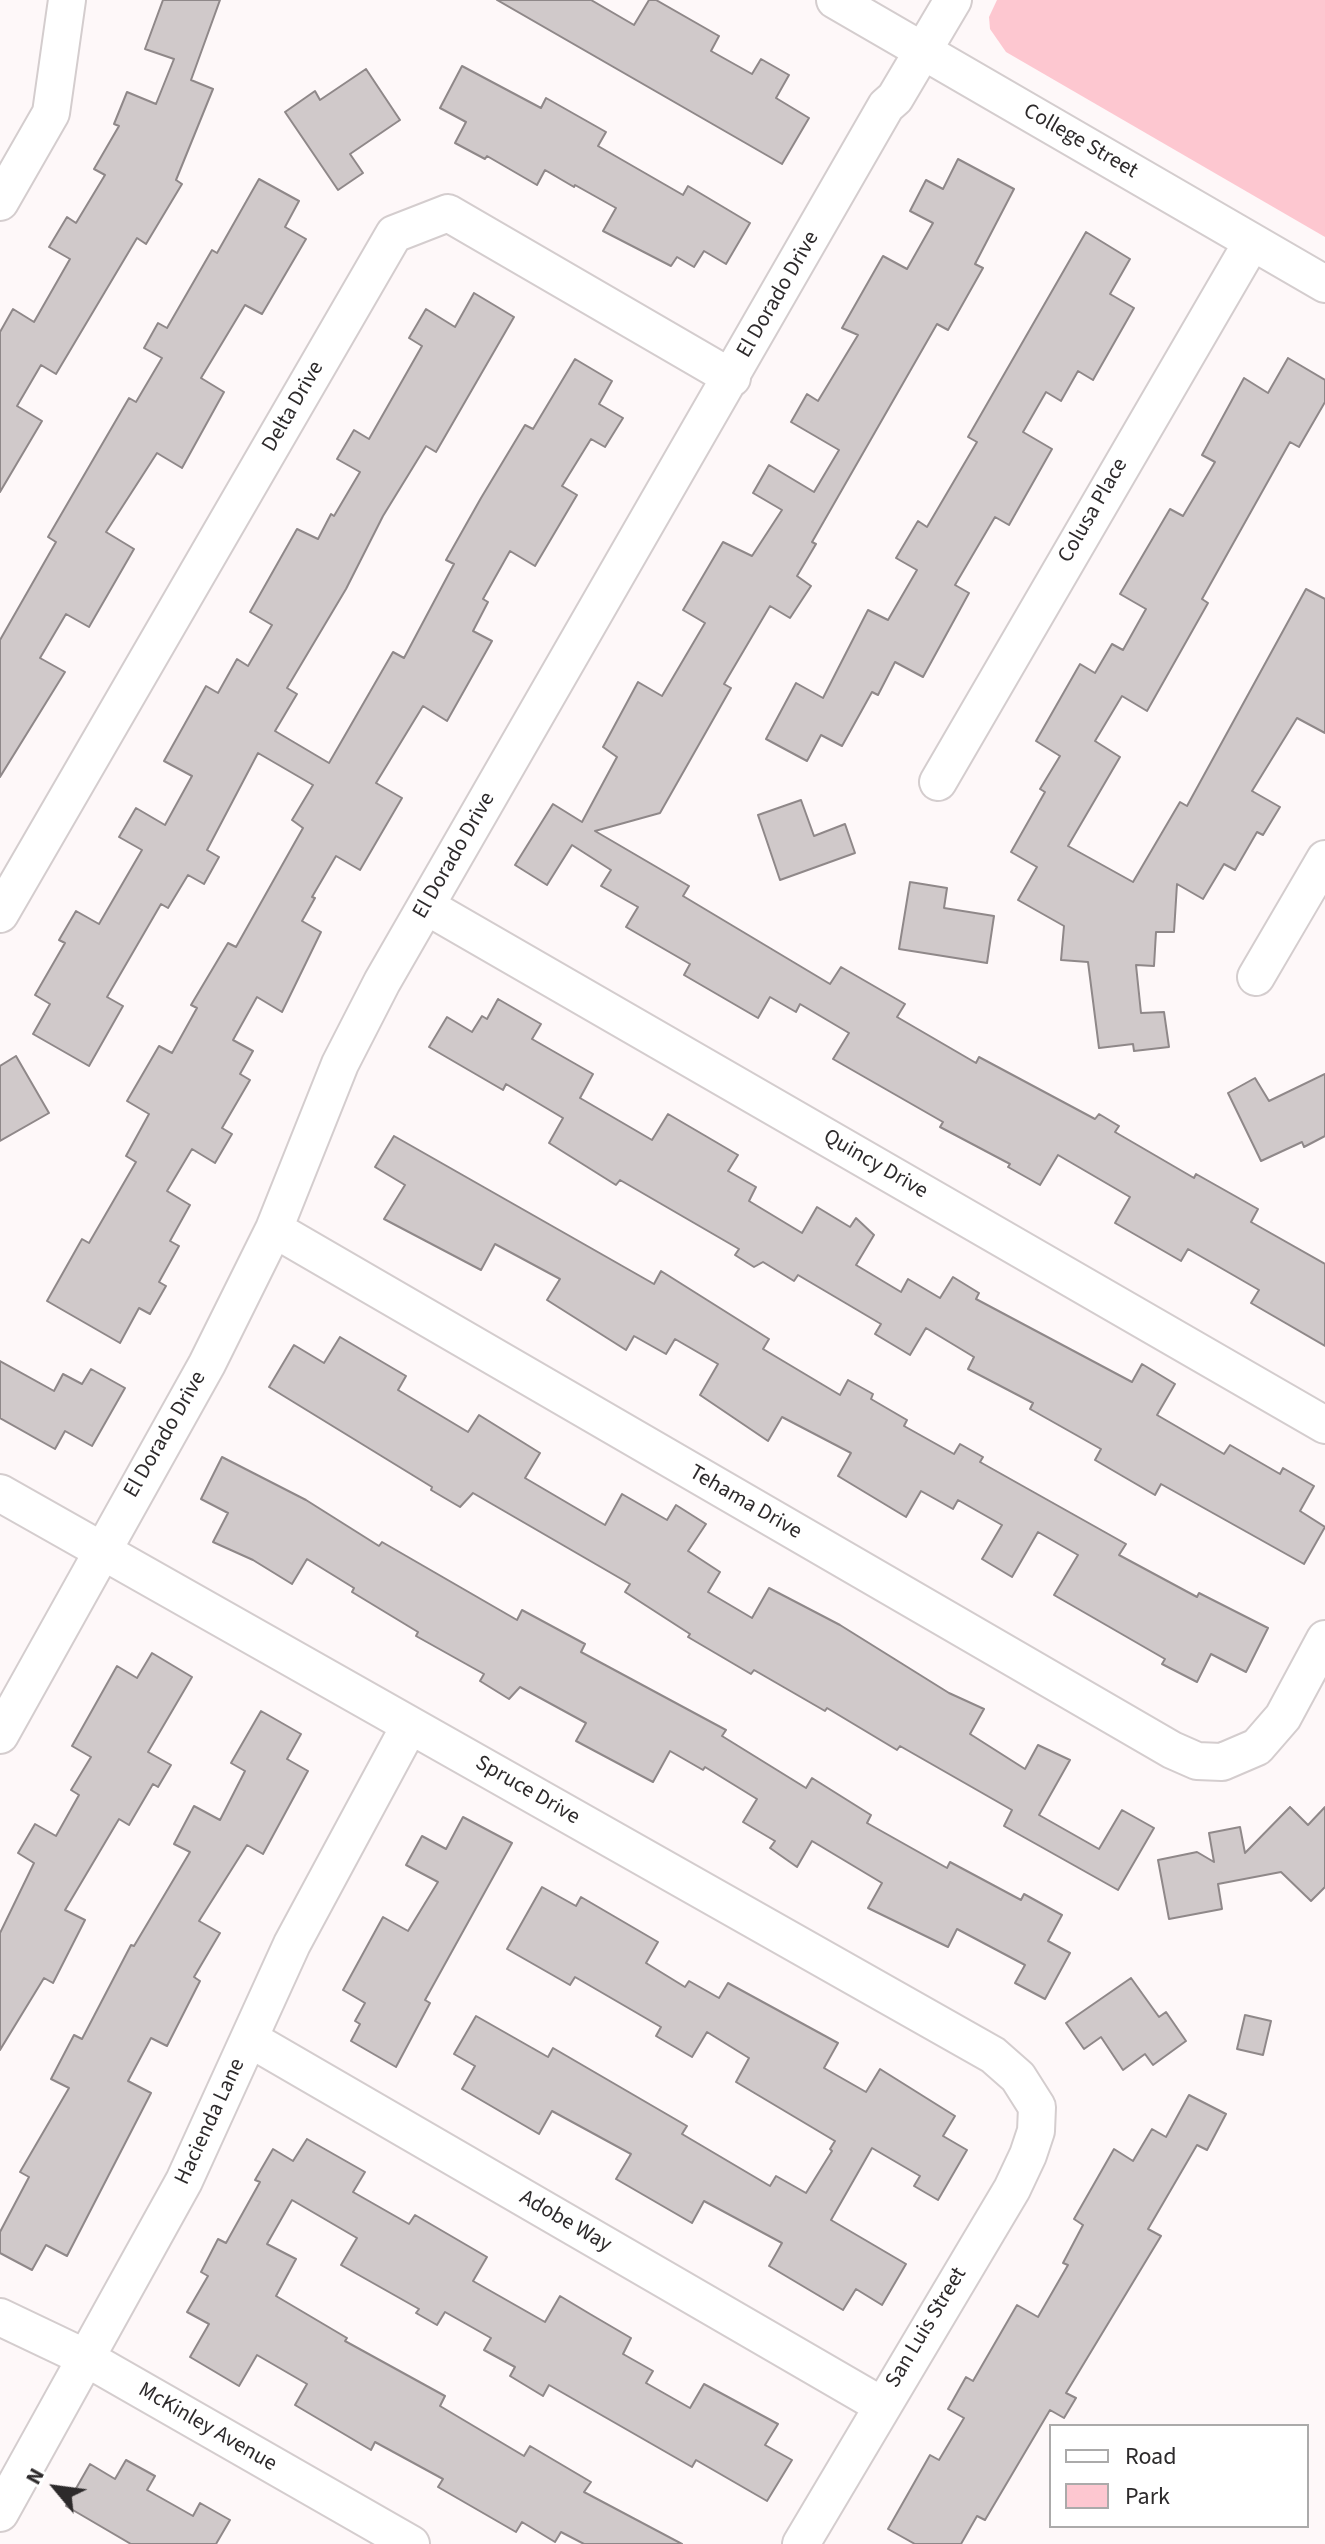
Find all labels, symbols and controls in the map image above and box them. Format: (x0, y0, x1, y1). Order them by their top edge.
street label: College Street (1018, 99, 1142, 185)
street label: El Dorado Drive (732, 227, 826, 363)
street label: Delta Drive (258, 357, 330, 457)
street label: Colusa Place (1053, 454, 1135, 568)
street label: El Dorado Drive (408, 788, 502, 924)
street label: Quincy Drive (818, 1124, 932, 1206)
street label: El Dorado Drive (119, 1367, 213, 1503)
street label: Tehama Drive (684, 1460, 806, 1546)
street label: Spruce Drive (470, 1751, 584, 1831)
street label: Hacienda Lane (170, 2055, 252, 2189)
street label: Adobe Way (514, 2185, 616, 2259)
street label: San Luis Street (881, 2263, 973, 2393)
street label: McKinley Avenue (133, 2378, 281, 2478)
legend (1049, 2424, 1309, 2528)
text: Road (1125, 2439, 1177, 2474)
north arrow (16, 2448, 96, 2528)
text: N (17, 2462, 53, 2491)
text: Park (1125, 2479, 1170, 2514)

